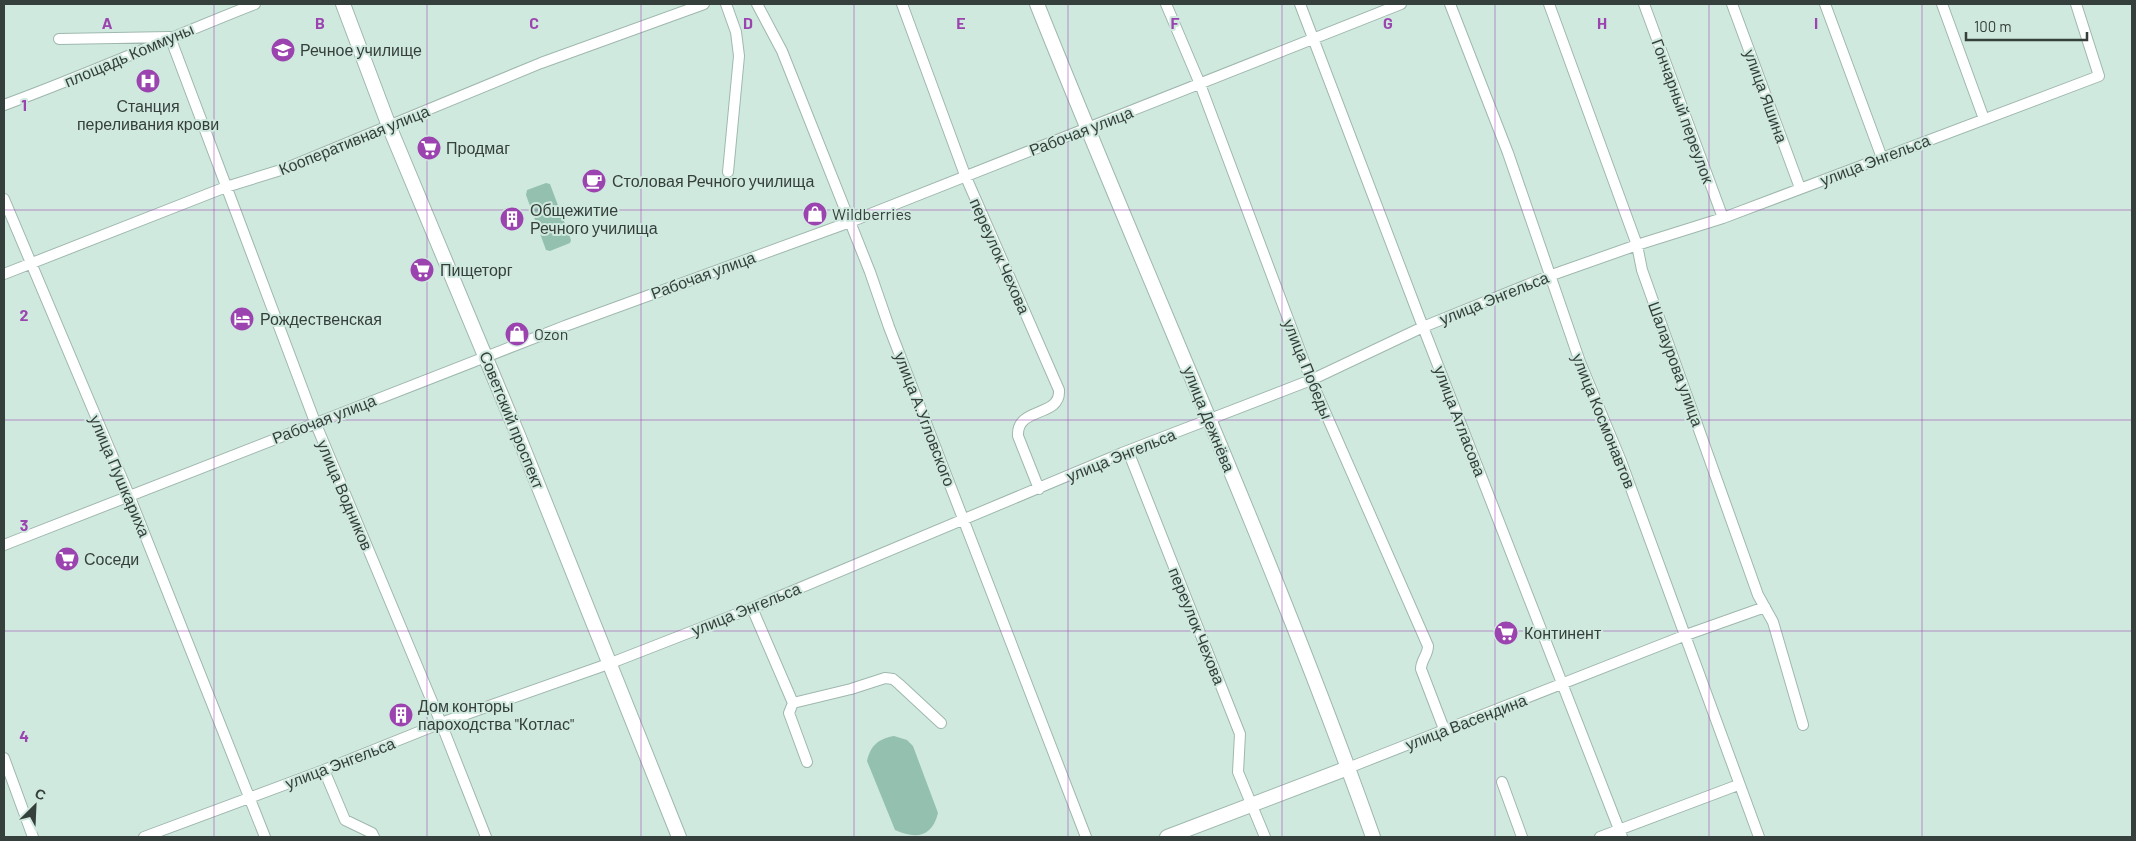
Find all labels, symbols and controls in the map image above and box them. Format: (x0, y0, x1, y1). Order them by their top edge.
scale bar (1966, 10, 2087, 42)
text: A (102, 13, 113, 32)
text: B (315, 13, 325, 32)
text: C (529, 13, 539, 32)
text: D (743, 13, 753, 32)
text: E (956, 13, 966, 32)
text: F (1171, 13, 1180, 32)
text: G (1383, 13, 1393, 32)
text: H (1597, 13, 1607, 32)
text: I (1814, 13, 1818, 32)
text: 100 m (1974, 17, 2012, 35)
street label: площадь Коммуны (61, 19, 196, 90)
street label: Гончарный переулок (1649, 36, 1719, 187)
school or university icon: Речное училище (270, 37, 296, 63)
place label: Речное училище (300, 40, 422, 59)
street label: улица Яшина (1741, 46, 1792, 145)
hospital icon: Станция переливания крови (135, 68, 161, 94)
text: 1 (21, 95, 27, 114)
place label: Станция переливания крови (77, 96, 219, 133)
street label: Кооперативная улица (276, 101, 432, 178)
street label: Рабочая улица (1026, 102, 1136, 159)
street label: улица Энгельса (1817, 130, 1932, 189)
supermarket icon: Продмаг (416, 135, 442, 161)
place label: Продмаг (446, 138, 510, 157)
cafe icon: Столовая Речного училища (581, 168, 607, 194)
place label: Столовая Речного училища (612, 171, 814, 190)
street label: переулок Чехова (966, 195, 1035, 317)
place label: Общежитие Речного училища (530, 200, 658, 237)
shop icon: Wildberries (802, 201, 828, 227)
place label: Wildberries (832, 204, 912, 223)
building icon: Общежитие Речного училища (499, 206, 525, 232)
street label: Рабочая улица (648, 247, 758, 302)
supermarket icon: Пищеторг (409, 257, 435, 283)
place label: Пищеторг (440, 260, 513, 279)
street label: улица Энгельса (1436, 267, 1551, 328)
street label: Шалаурова улица (1645, 299, 1708, 429)
text: 2 (20, 305, 29, 324)
hotel icon: Рождественская (229, 306, 255, 332)
place label: Рождественская (260, 309, 382, 328)
street label: улица Победы (1280, 316, 1337, 421)
shop icon: Ozon (504, 321, 530, 347)
place label: Ozon (534, 324, 568, 343)
street label: Советский проспект (476, 348, 549, 492)
street label: улица А.Угловского (891, 349, 960, 489)
street label: улица Космонавтов (1569, 351, 1640, 491)
street label: улица Дежнёва (1180, 363, 1239, 475)
street label: улица Атласова (1431, 363, 1490, 479)
street label: Рабочая улица (269, 390, 379, 447)
street label: улица Пушкариха (86, 412, 155, 540)
street label: улица Энгельса (1063, 424, 1178, 485)
street label: улица Водников (314, 437, 377, 553)
text: 3 (20, 515, 28, 534)
supermarket icon: Соседи (54, 546, 80, 572)
place label: Соседи (84, 549, 139, 568)
street label: переулок Чехова (1165, 564, 1230, 687)
street label: улица Энгельса (688, 578, 803, 639)
supermarket icon: Континент (1493, 620, 1519, 646)
place label: Континент (1524, 623, 1602, 642)
street label: улица Васендина (1402, 690, 1529, 753)
place label: Дом конторы пароходства "Котлас" (418, 696, 574, 733)
building icon: Дом конторы пароходства "Котлас" (388, 702, 414, 728)
text: 4 (19, 726, 29, 745)
street label: улица Энгельса (282, 733, 397, 792)
north arrow (10, 781, 60, 831)
text: С (32, 784, 49, 803)

